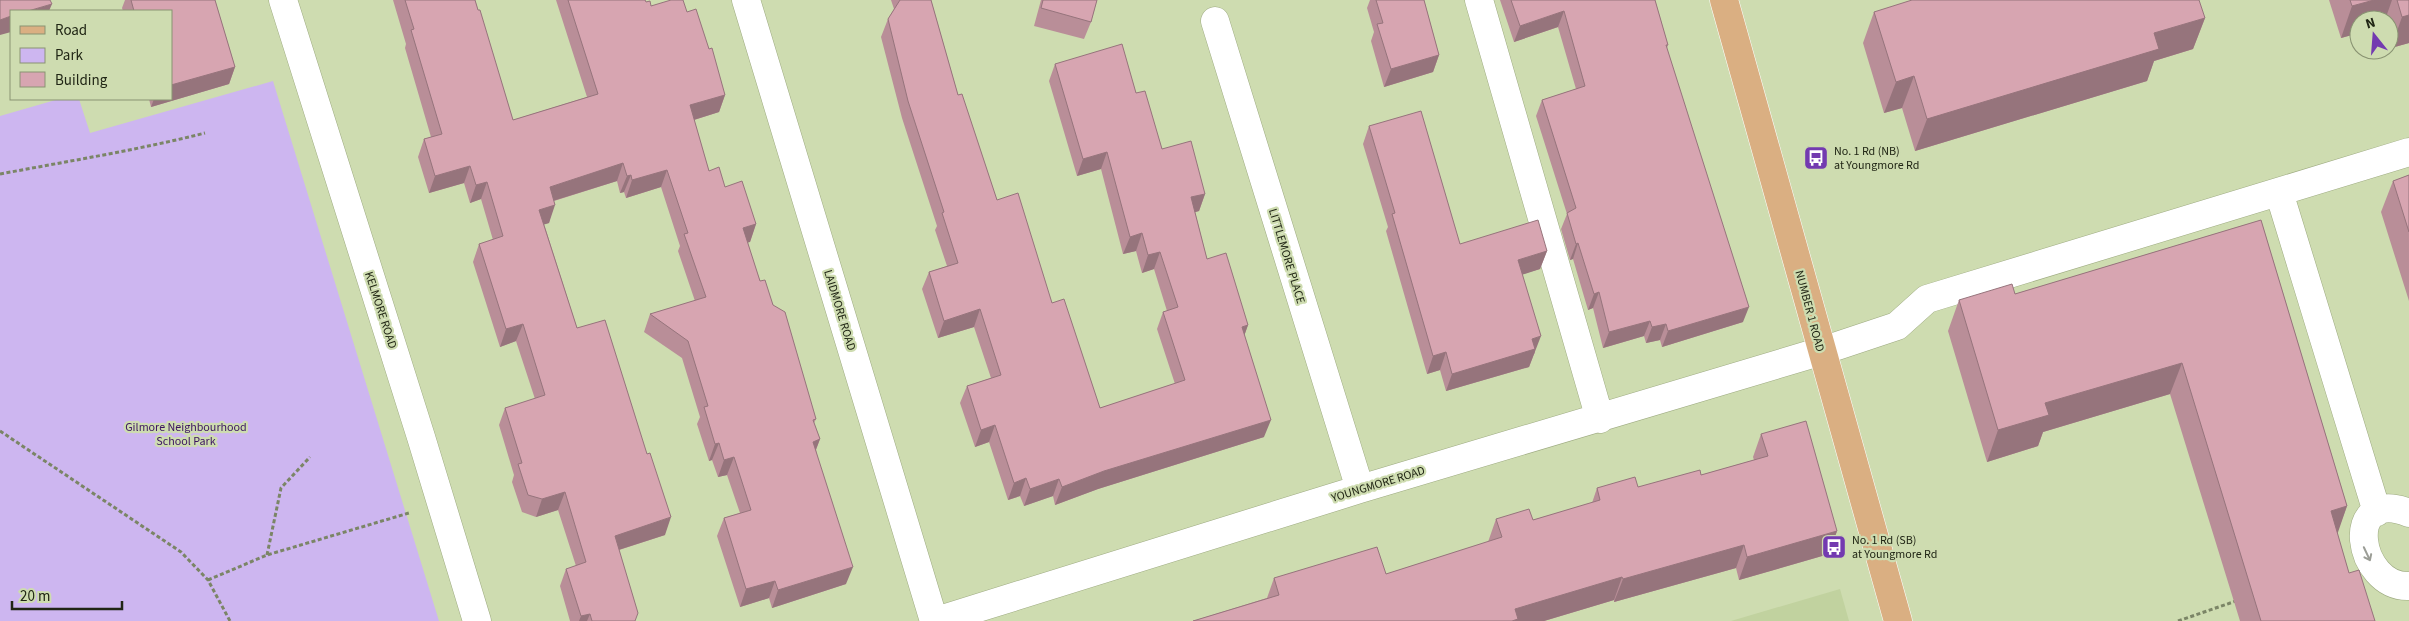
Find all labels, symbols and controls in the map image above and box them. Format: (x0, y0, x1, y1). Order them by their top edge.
legend (10, 10, 172, 100)
north arrow (2349, 10, 2399, 60)
text: N (2363, 13, 2378, 34)
text: Road (55, 20, 87, 41)
text: Park (55, 45, 84, 66)
text: Building (55, 70, 108, 91)
place label: No. 1 Rd (NB) at Youngmore Rd (1834, 143, 1919, 174)
bus stop icon: No. 1 Rd (NB) at Youngmore Rd (1803, 145, 1829, 171)
street label: LITTLEMORE PLACE (1264, 207, 1309, 306)
street label: LAIDMORE ROAD (819, 268, 860, 353)
street label: NUMBER 1 ROAD (1790, 268, 1829, 354)
street label: KELMORE ROAD (360, 270, 401, 351)
park label: Gilmore Neighbourhood School Park (125, 419, 247, 450)
street label: YOUNGMORE ROAD (1328, 462, 1427, 507)
place label: No. 1 Rd (SB) at Youngmore Rd (1852, 532, 1937, 563)
bus stop icon: No. 1 Rd (SB) at Youngmore Rd (1821, 534, 1847, 560)
one-way arrow (2363, 546, 2372, 561)
scale bar (12, 578, 122, 610)
text: 20 m (20, 586, 50, 607)

